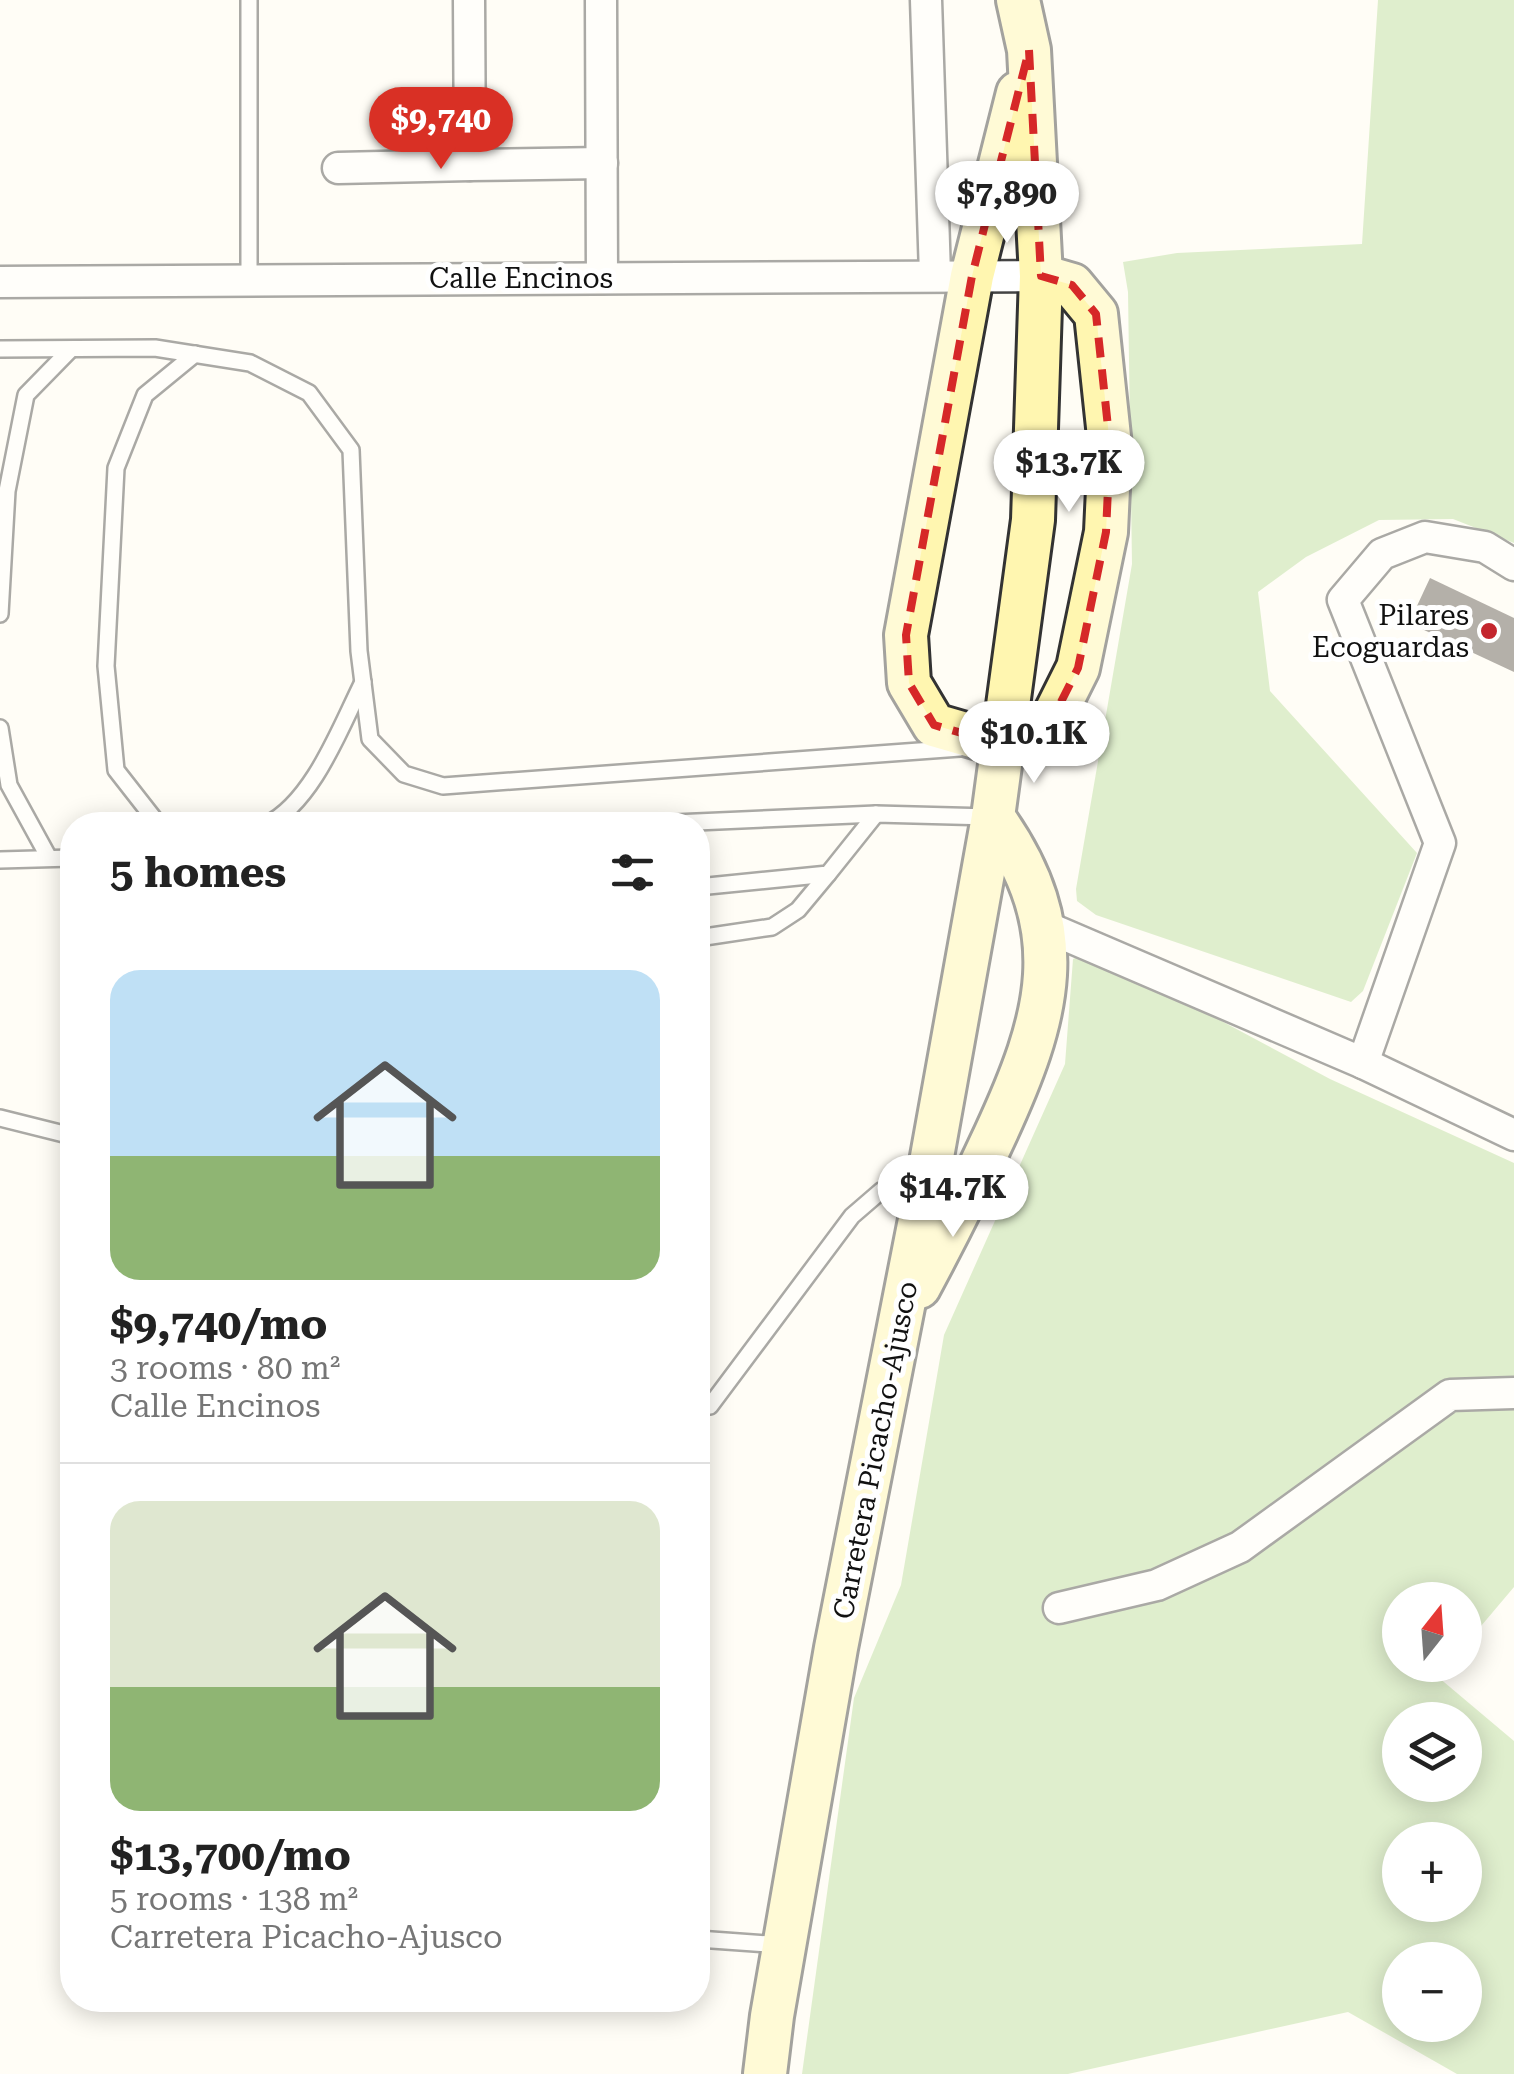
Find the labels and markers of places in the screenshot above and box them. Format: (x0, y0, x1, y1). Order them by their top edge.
pin: $9,740 (360, 87, 522, 172)
pin: $7,890 (926, 161, 1088, 246)
pin: $13.7K (988, 430, 1150, 515)
place label: Pilares Ecoguardas (1312, 599, 1469, 664)
marker: Pilares Ecoguardas (1478, 620, 1500, 642)
pin: $10.1K (953, 701, 1115, 786)
pin: $14.7K (872, 1155, 1034, 1240)

